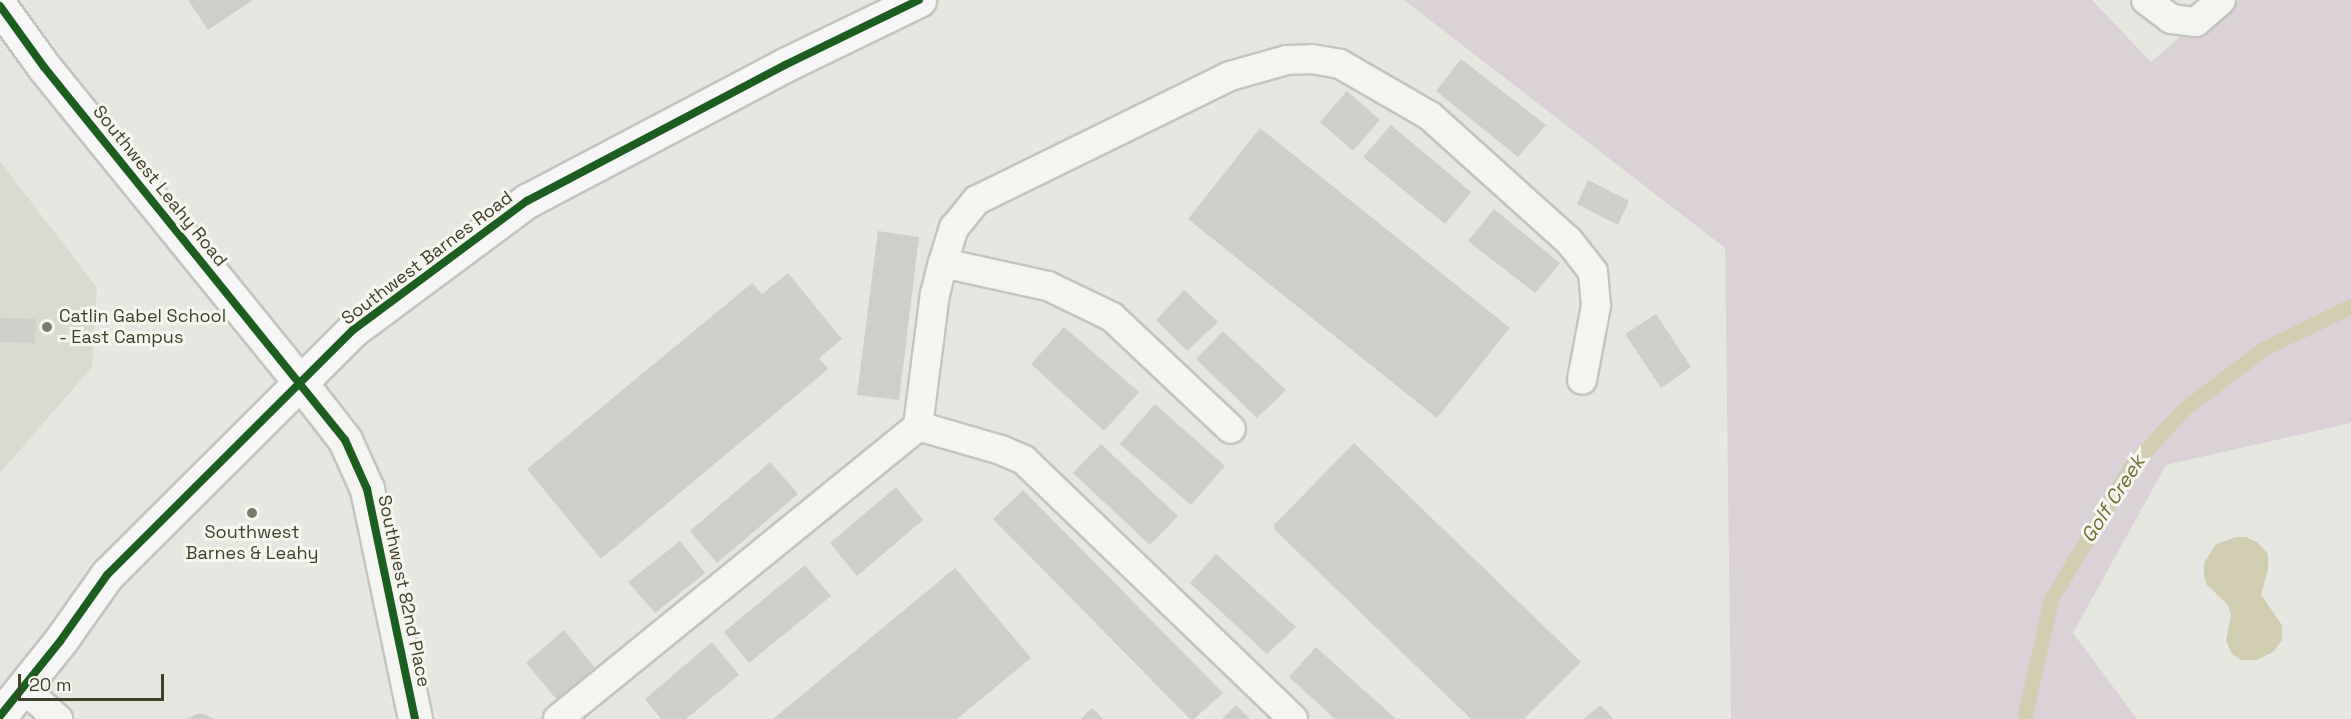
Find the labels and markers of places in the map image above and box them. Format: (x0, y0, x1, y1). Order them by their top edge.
place label: Catlin Gabel School - East Campus (59, 306, 226, 348)
marker: Catlin Gabel School - East Campus (40, 320, 54, 334)
marker: Southwest Barnes & Leahy (245, 506, 259, 520)
place label: Southwest Barnes & Leahy (185, 522, 319, 564)

